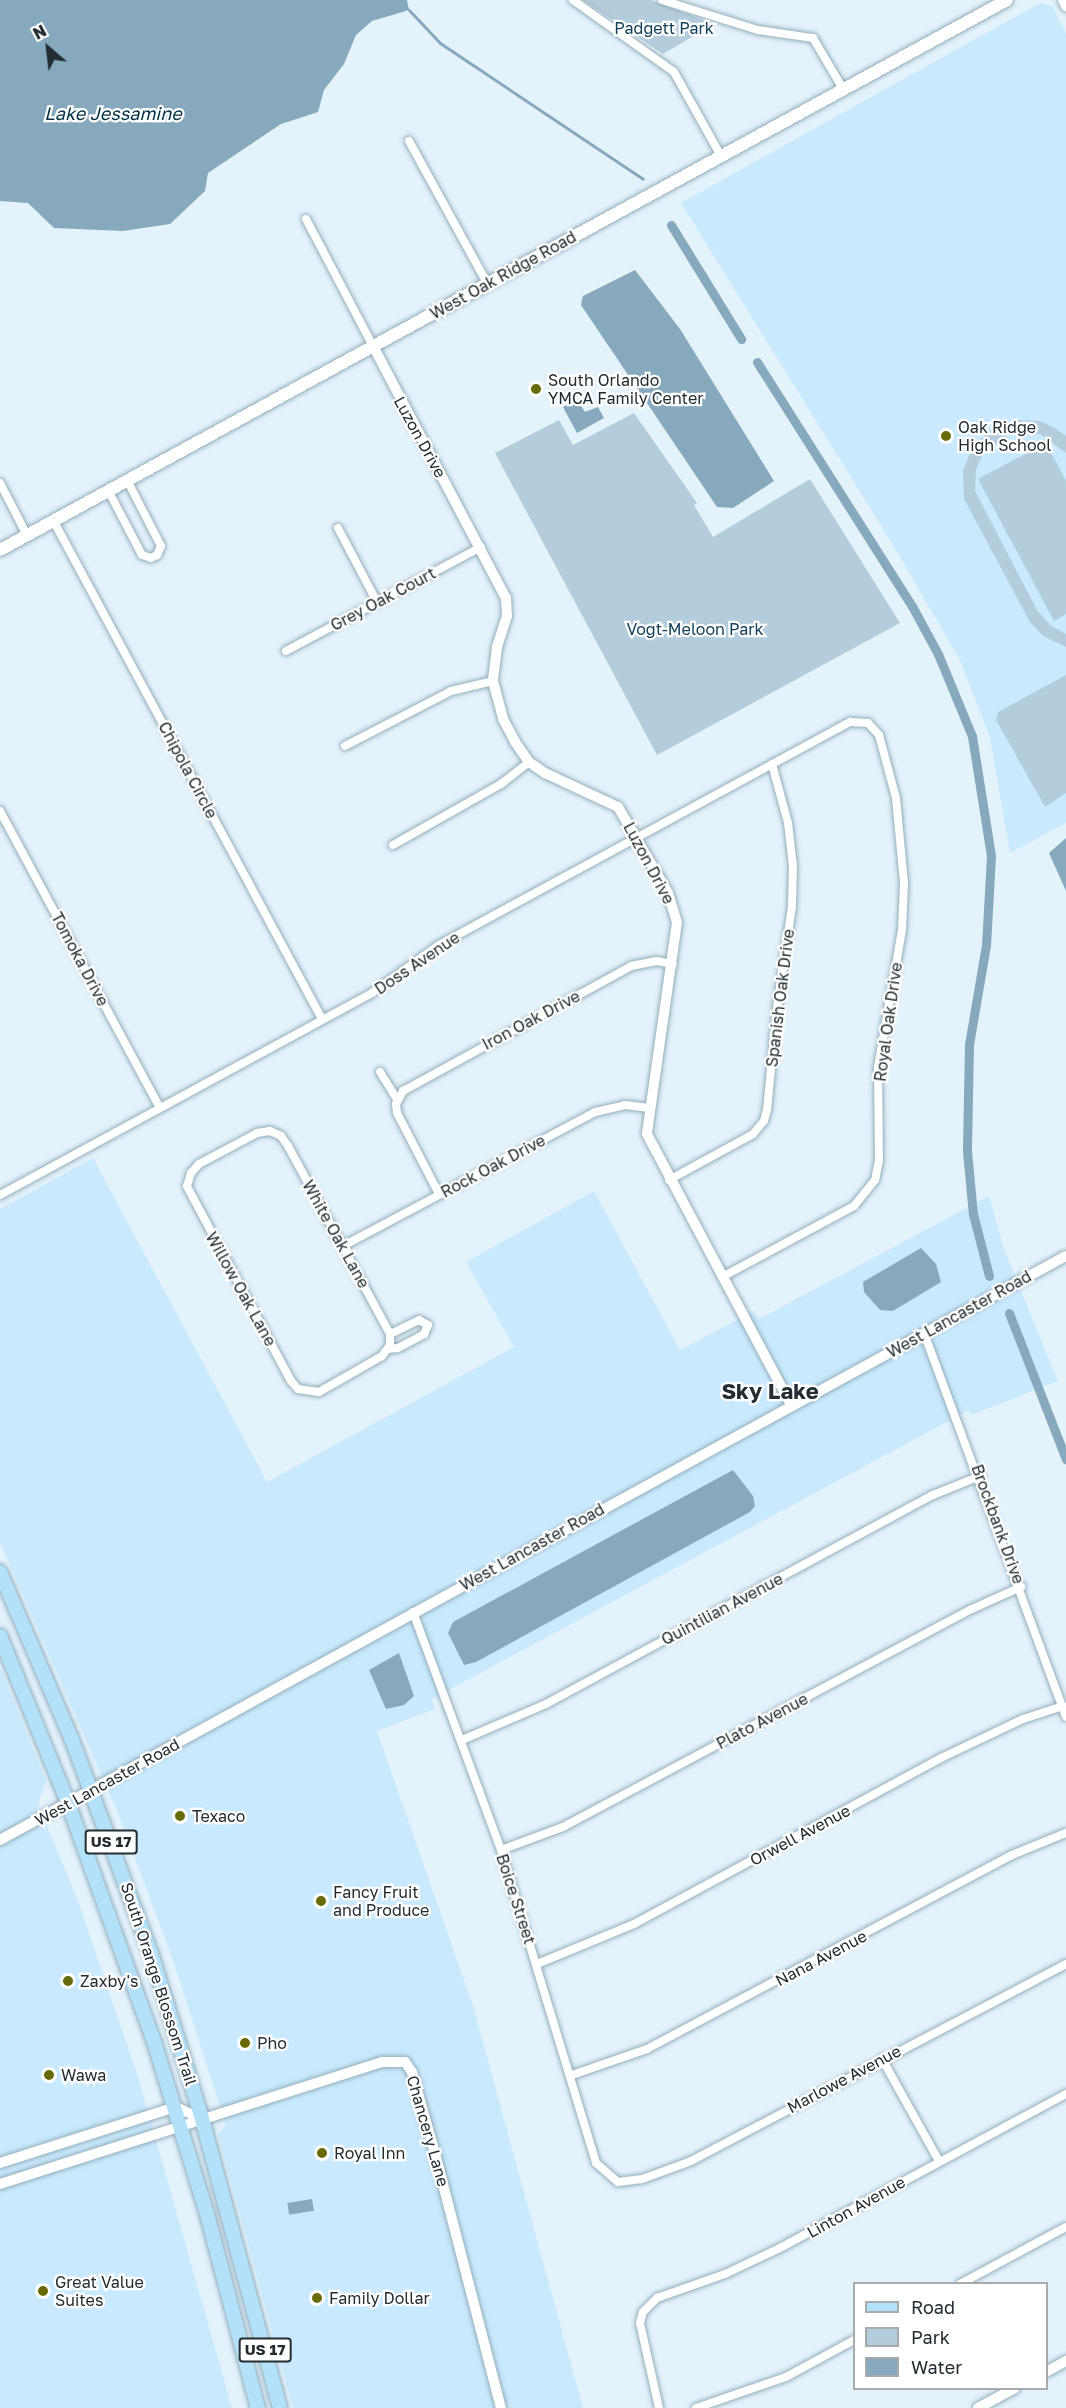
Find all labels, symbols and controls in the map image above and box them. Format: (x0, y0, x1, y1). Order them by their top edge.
north arrow (18, 18, 78, 78)
park label: Padgett Park (614, 18, 714, 38)
text: N (29, 20, 50, 44)
water label: Lake Jessamine (44, 102, 182, 124)
street label: West Oak Ridge Road (427, 227, 579, 323)
place label: South Orlando YMCA Family Center (548, 370, 703, 408)
marker: South Orlando YMCA Family Center (529, 382, 543, 396)
street label: Luzon Drive (390, 393, 450, 481)
place label: Oak Ridge High School (958, 417, 1051, 455)
marker: Oak Ridge High School (939, 429, 953, 443)
street label: Grey Oak Court (327, 563, 439, 635)
park label: Vogt-Meloon Park (626, 619, 764, 639)
street label: Chipola Circle (154, 718, 222, 822)
street label: Luzon Drive (619, 819, 679, 907)
street label: Tomoka Drive (47, 909, 113, 1009)
street label: Doss Avenue (371, 928, 463, 998)
street label: Spanish Oak Drive (762, 928, 798, 1068)
street label: Royal Oak Drive (870, 961, 906, 1083)
street label: Iron Oak Drive (479, 986, 583, 1054)
street label: Rock Oak Drive (437, 1130, 549, 1202)
street label: White Oak Lane (298, 1177, 374, 1291)
street label: Willow Oak Lane (202, 1229, 280, 1349)
street label: West Lancaster Road (883, 1266, 1035, 1362)
district label: Sky Lake (721, 1378, 819, 1404)
street label: Brockbank Drive (968, 1462, 1028, 1586)
street label: West Lancaster Road (456, 1499, 608, 1595)
street label: Quintilian Avenue (658, 1569, 786, 1649)
street label: Plato Avenue (713, 1689, 811, 1753)
street label: West Lancaster Road (31, 1734, 183, 1830)
street label: Orwell Avenue (746, 1800, 854, 1870)
place label: Texaco (192, 1806, 245, 1826)
marker: Texaco (173, 1809, 187, 1823)
road number: US 17 (84, 1830, 138, 1854)
street label: Boice Street (492, 1851, 540, 1947)
street label: South Orange Blossom Trail (117, 1880, 201, 2088)
place label: Fancy Fruit and Produce (333, 1882, 429, 1920)
marker: Fancy Fruit and Produce (314, 1894, 328, 1908)
street label: Nana Avenue (772, 1926, 870, 1990)
place label: Zaxby's (80, 1971, 139, 1991)
marker: Zaxby's (61, 1974, 75, 1988)
place label: Pho (257, 2033, 287, 2053)
marker: Pho (238, 2036, 252, 2050)
street label: Marlowe Avenue (784, 2041, 904, 2117)
place label: Wawa (61, 2065, 106, 2085)
marker: Wawa (42, 2068, 56, 2082)
street label: Chancery Lane (403, 2073, 453, 2189)
place label: Royal Inn (334, 2143, 405, 2163)
marker: Royal Inn (315, 2146, 329, 2160)
street label: Linton Avenue (804, 2172, 908, 2242)
place label: Great Value Suites (55, 2272, 144, 2310)
legend (853, 2282, 1048, 2390)
marker: Great Value Suites (36, 2284, 50, 2298)
place label: Family Dollar (329, 2288, 430, 2308)
marker: Family Dollar (310, 2291, 324, 2305)
text: Road (911, 2296, 955, 2318)
text: Park (911, 2326, 950, 2348)
road number: US 17 (238, 2338, 292, 2362)
text: Water (911, 2356, 962, 2378)

